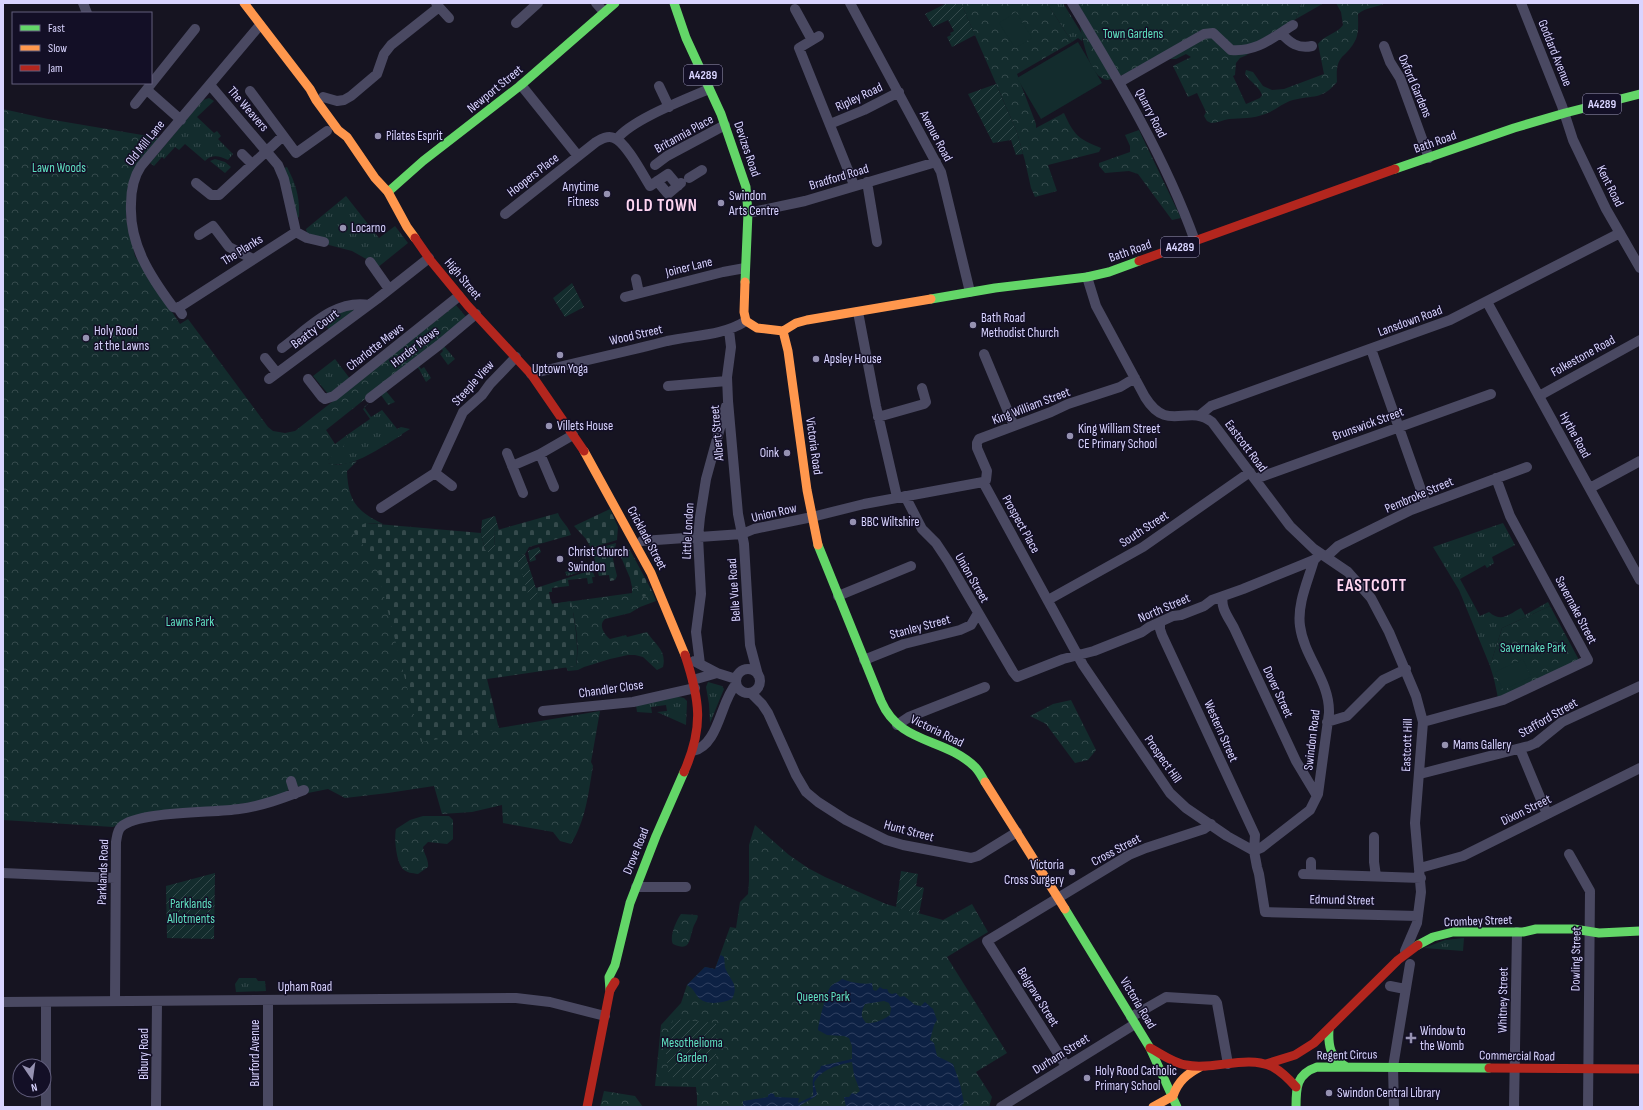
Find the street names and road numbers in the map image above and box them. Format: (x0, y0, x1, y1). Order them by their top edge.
street label: Goddard Avenue (1534, 17, 1576, 89)
street label: Oxford Gardens (1395, 52, 1436, 120)
street label: Newport Street (464, 62, 526, 116)
road number: A4289 (684, 65, 722, 85)
street label: Ripley Road (833, 79, 885, 115)
street label: The Weavers (224, 83, 272, 135)
street label: Quarry Road (1132, 86, 1170, 140)
road number: A4289 (1583, 94, 1621, 114)
street label: Avenue Road (915, 107, 956, 164)
street label: Britannia Place (652, 111, 716, 157)
street label: Old Mill Lane (122, 117, 168, 169)
street label: Devizes Road (730, 119, 764, 179)
street label: Bath Road (1412, 127, 1458, 157)
street label: Hoopers Place (504, 150, 562, 200)
street label: Bradford Road (807, 160, 871, 194)
street label: Kent Road (1593, 163, 1627, 209)
street label: The Planks (218, 231, 266, 269)
street label: Bath Road (1107, 236, 1153, 266)
road number: A4289 (1161, 237, 1199, 257)
street label: Joiner Lane (663, 253, 714, 281)
street label: High Street (441, 255, 485, 303)
street label: Lansdown Road (1376, 302, 1444, 340)
street label: Beatty Court (288, 306, 342, 352)
street label: Charlotte Mews (343, 319, 407, 374)
street label: Wood Street (608, 321, 664, 349)
street label: Horder Mews (388, 323, 443, 371)
street label: Folkestone Road (1548, 332, 1618, 380)
street label: Steeple View (448, 356, 498, 409)
street label: King William Street (990, 384, 1072, 428)
street label: Albert Street (707, 404, 728, 463)
street label: Brunswick Street (1330, 404, 1406, 444)
street label: Hythe Road (1556, 409, 1594, 461)
street label: Victoria Road (802, 416, 826, 476)
street label: Eastcott Road (1221, 417, 1271, 475)
street label: Pembroke Street (1382, 473, 1456, 517)
street label: Prospect Place (998, 492, 1044, 556)
street label: Union Row (750, 500, 799, 526)
street label: Little London (679, 502, 697, 560)
street label: Cricklade Street (623, 503, 671, 573)
street label: South Street (1116, 507, 1172, 551)
street label: Union Street (951, 550, 993, 606)
street label: Belle Vue Road (724, 558, 744, 622)
street label: Savernake Street (1551, 573, 1601, 647)
street label: North Street (1136, 590, 1192, 626)
street label: Stanley Street (888, 611, 952, 643)
street label: Dover Street (1259, 664, 1297, 720)
street label: Chandler Close (578, 677, 644, 701)
street label: Stafford Street (1516, 695, 1580, 741)
street label: Western Street (1200, 698, 1242, 764)
street label: Swindon Road (1300, 709, 1324, 771)
street label: Victoria Road (908, 711, 966, 751)
street label: Eastcott Hill (1398, 718, 1416, 772)
street label: Prospect Hill (1141, 732, 1185, 786)
street label: Dixon Street (1498, 791, 1554, 829)
street label: Hunt Street (882, 817, 936, 845)
street label: Drove Road (619, 825, 653, 877)
street label: Cross Street (1088, 830, 1144, 870)
street label: Parklands Road (94, 839, 112, 905)
street label: Edmund Street (1309, 891, 1375, 909)
street label: Crombey Street (1443, 912, 1513, 930)
street label: Dowling Street (1567, 927, 1585, 991)
street label: Belgrave Street (1014, 964, 1062, 1030)
street label: Whitney Street (1494, 967, 1512, 1033)
street label: Victoria Road (1116, 974, 1160, 1032)
street label: Upham Road (278, 979, 332, 995)
street label: Burford Avenue (247, 1020, 263, 1086)
street label: Bibury Road (136, 1028, 152, 1080)
street label: Durham Street (1030, 1030, 1092, 1078)
street label: Regent Circus (1317, 1046, 1378, 1064)
street label: Commercial Road (1479, 1047, 1555, 1065)

